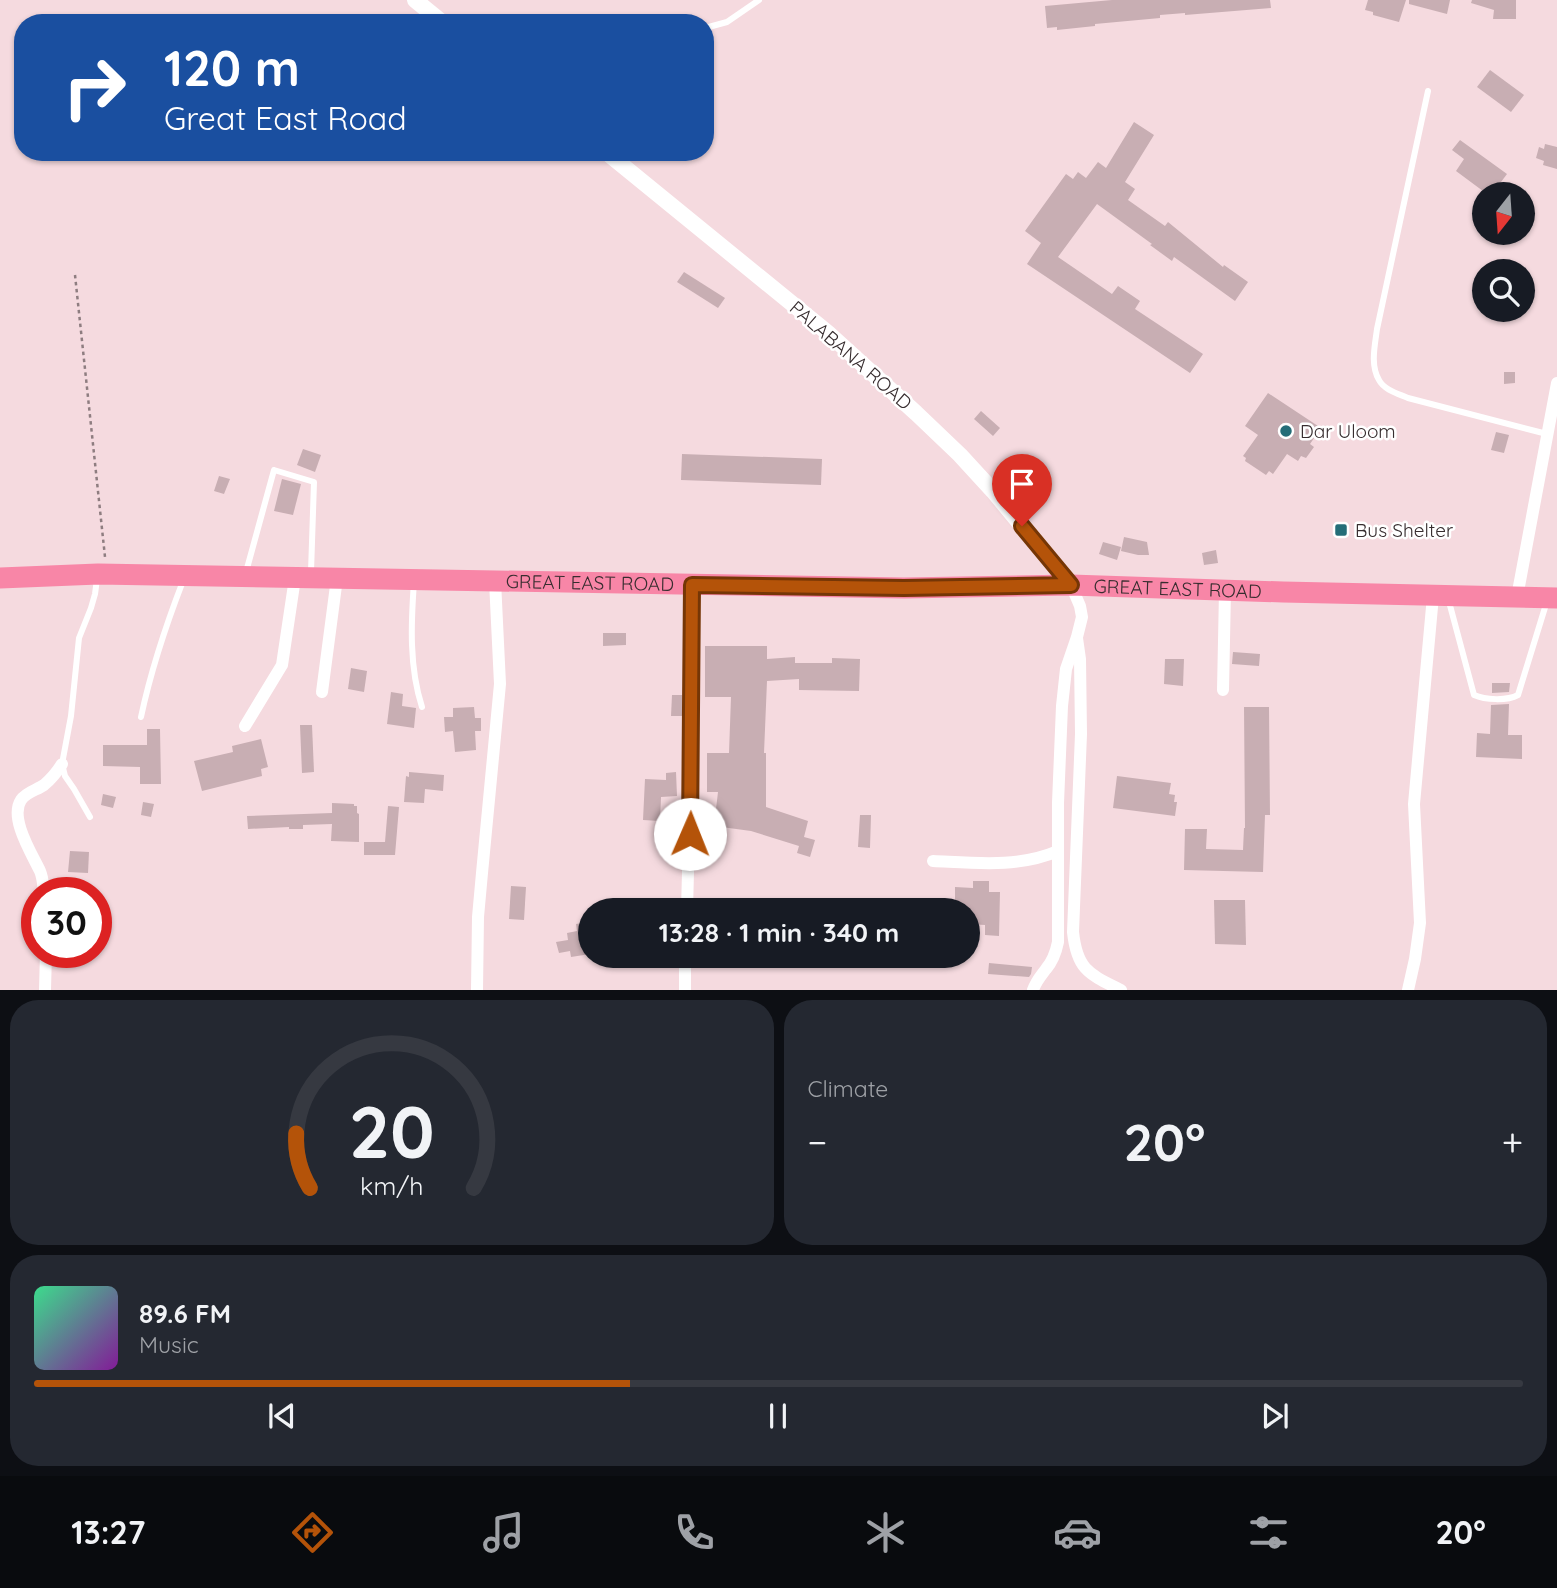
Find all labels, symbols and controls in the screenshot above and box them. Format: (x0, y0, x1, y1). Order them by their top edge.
text: 120 m (164, 37, 300, 98)
icon: right (49, 42, 140, 133)
text: Great East Road (164, 98, 407, 138)
north arrow (1472, 182, 1535, 245)
map controls (1472, 182, 1535, 322)
button: search (1472, 259, 1535, 322)
street label: PALABANA ROAD (785, 295, 917, 415)
place label: Dar Uloom (1300, 419, 1396, 443)
marker: Dar Uloom (1278, 423, 1294, 439)
pin (992, 454, 1052, 526)
icon: arrive (1003, 465, 1041, 503)
place label: Bus Shelter (1355, 518, 1454, 542)
marker: Bus Shelter (1333, 522, 1349, 538)
street label: GREAT EAST ROAD (506, 569, 674, 596)
street label: GREAT EAST ROAD (1093, 574, 1262, 603)
position arrow (653, 797, 727, 871)
speed limit sign: 30 (21, 877, 112, 968)
text: 13:28 · 1 min · 340 m (659, 916, 899, 949)
text: Climate (808, 1074, 888, 1103)
text: 20 (349, 1086, 435, 1177)
text: 20° (1123, 1109, 1205, 1174)
text: − (808, 1118, 827, 1166)
text: + (1502, 1118, 1523, 1166)
text: km/h (360, 1170, 423, 1201)
text: 89.6 FM (139, 1297, 231, 1330)
text: Music (139, 1330, 199, 1359)
icon: previous (263, 1397, 301, 1435)
icon: pause (759, 1397, 797, 1435)
icon: next (1256, 1397, 1294, 1435)
icon: directions (288, 1508, 337, 1557)
icon: music (479, 1508, 528, 1557)
icon: phone (670, 1508, 719, 1557)
icon: climate (861, 1508, 910, 1557)
icon: car (1053, 1508, 1102, 1557)
icon: filters (1244, 1508, 1293, 1557)
text: 13:27 (71, 1512, 145, 1552)
text: 20° (1435, 1512, 1486, 1552)

